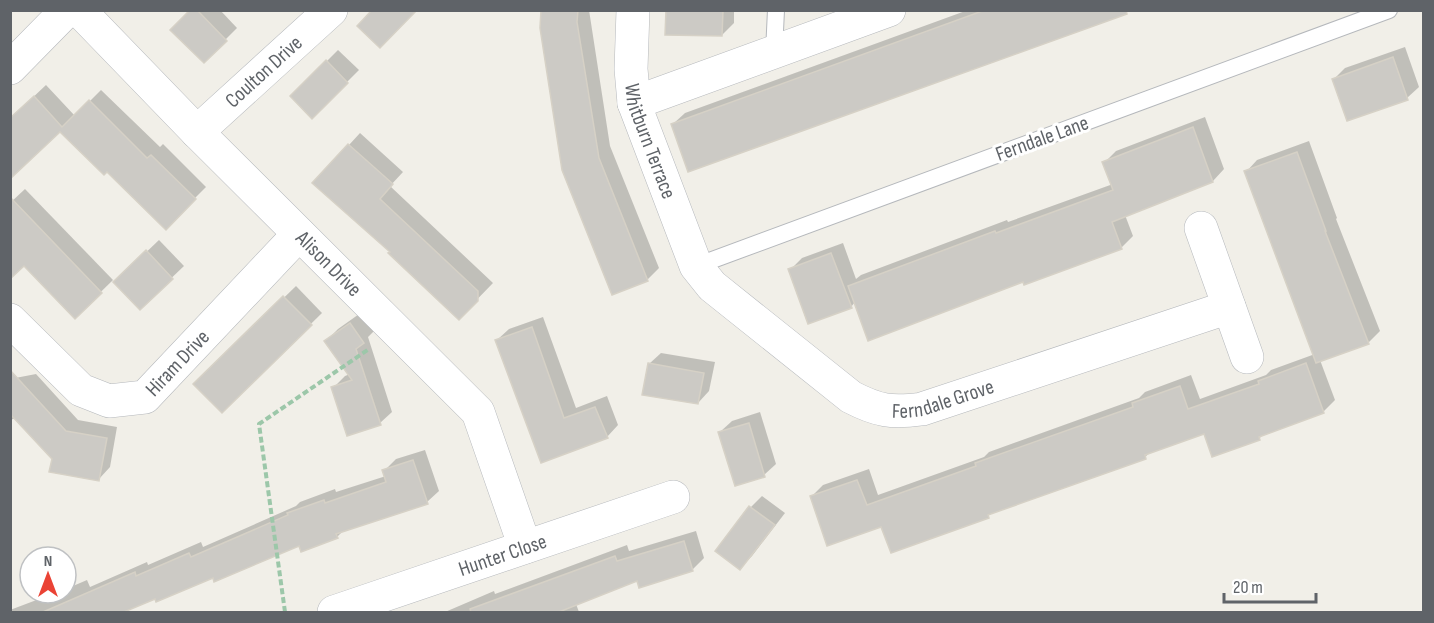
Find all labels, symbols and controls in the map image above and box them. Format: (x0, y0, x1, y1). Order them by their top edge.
street label: Coulton Drive (220, 30, 308, 113)
street label: Whitburn Terrace (619, 82, 681, 202)
street label: Ferndale Lane (992, 110, 1092, 167)
street label: Alison Drive (290, 225, 367, 302)
street label: Hiram Drive (140, 325, 215, 402)
street label: Ferndale Grove (891, 374, 997, 424)
street label: Hunter Close (455, 529, 550, 582)
north arrow (18, 545, 78, 605)
text: N (44, 552, 52, 571)
scale bar (1224, 566, 1316, 604)
text: 20 m (1233, 577, 1263, 598)

